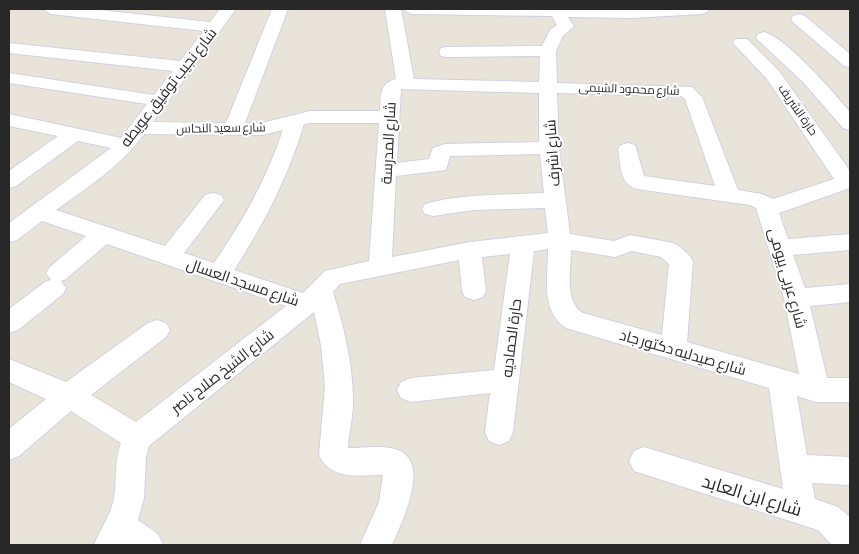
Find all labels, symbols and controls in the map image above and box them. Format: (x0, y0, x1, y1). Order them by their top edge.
street label: شارع نجيب توفيق عويطه (116, 24, 222, 152)
street label: شارع محمود الشيمى (578, 80, 680, 99)
street label: حارة الشريف (775, 82, 821, 138)
street label: شارع المدرسة (377, 101, 402, 185)
street label: شارع اشرف (541, 119, 566, 187)
street label: شارع سعيد النحاس (176, 120, 266, 137)
street label: شارع عربى بيومى (763, 226, 810, 331)
street label: شارع مسجد العسال (184, 255, 301, 312)
street label: حارة الحماديه (498, 298, 525, 378)
street label: شارع الشيخ صلاح ناصر (166, 326, 279, 419)
street label: شارع صيدليه دكتور جاد (617, 326, 748, 381)
street label: شارع ابن العابد (699, 470, 804, 522)

